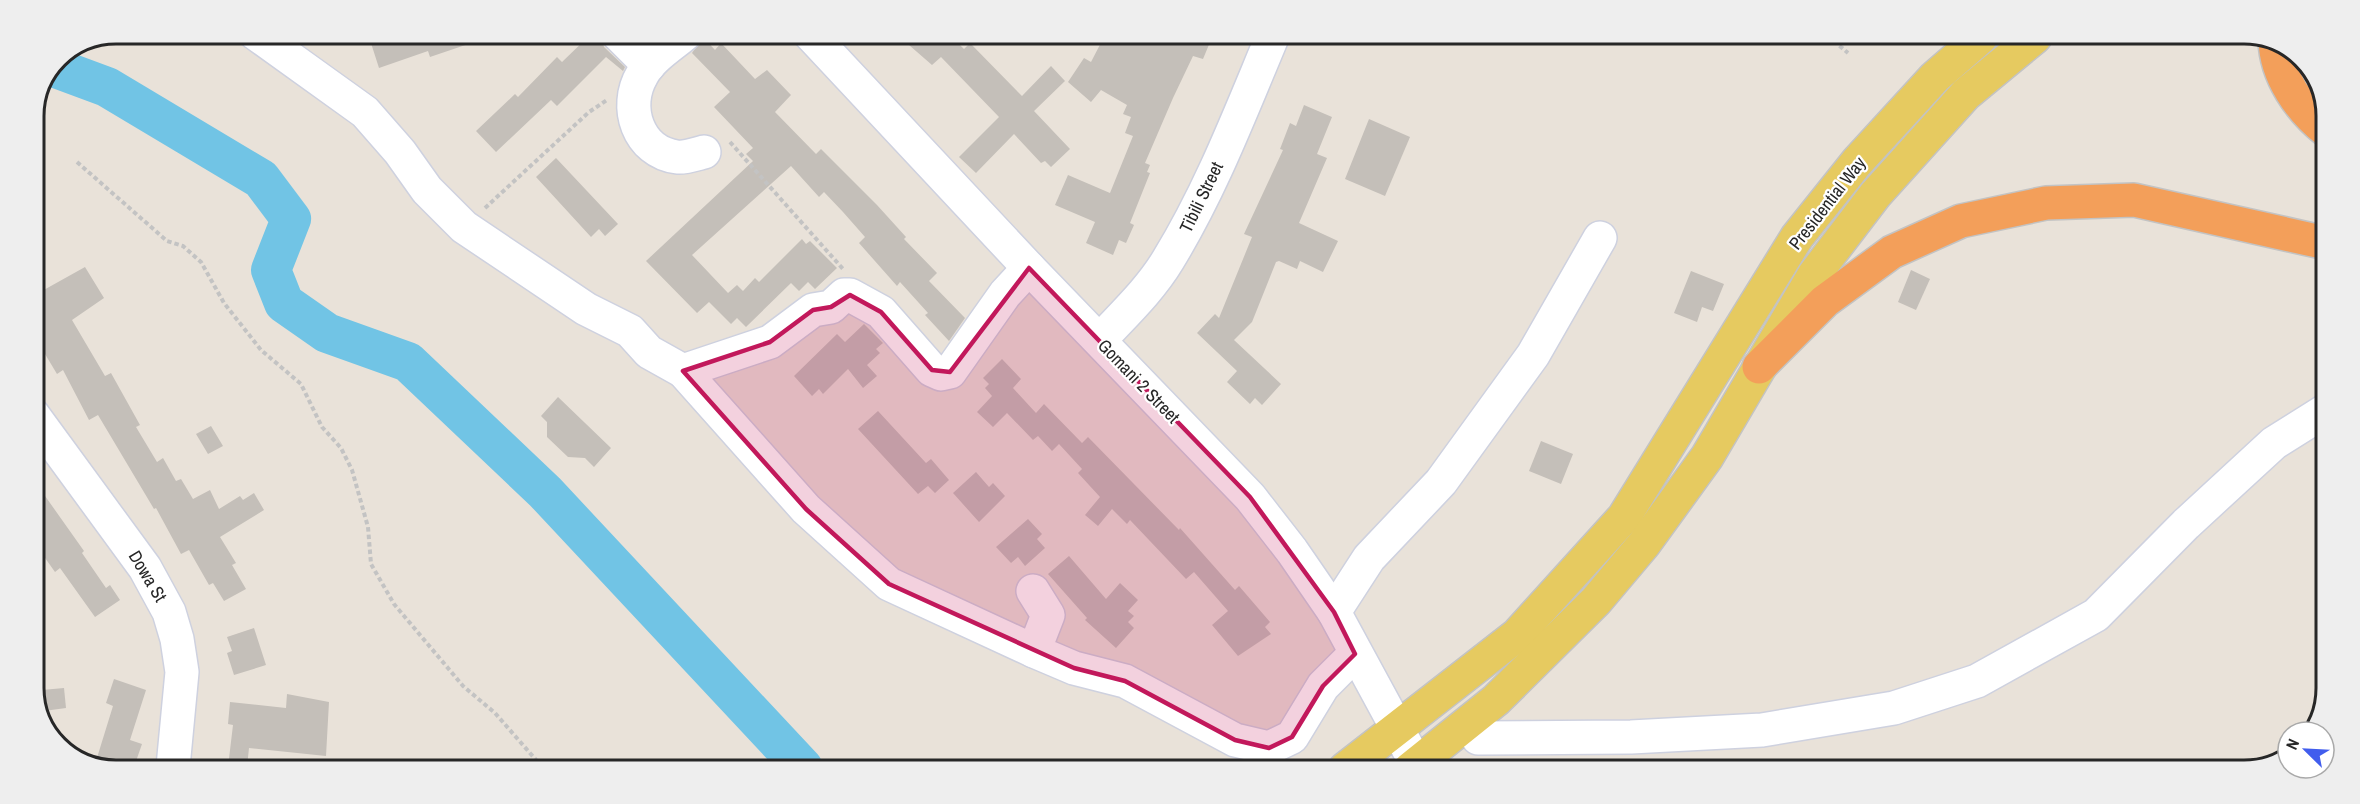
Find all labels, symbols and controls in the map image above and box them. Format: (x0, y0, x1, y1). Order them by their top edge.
street label: Presidential Way (1783, 151, 1872, 255)
street label: Tibili Street (1173, 157, 1229, 237)
street label: Gomani 2 Street (1092, 333, 1186, 429)
street label: Dowa St (123, 546, 173, 606)
north arrow (2276, 720, 2336, 780)
text: N (2280, 735, 2304, 753)

